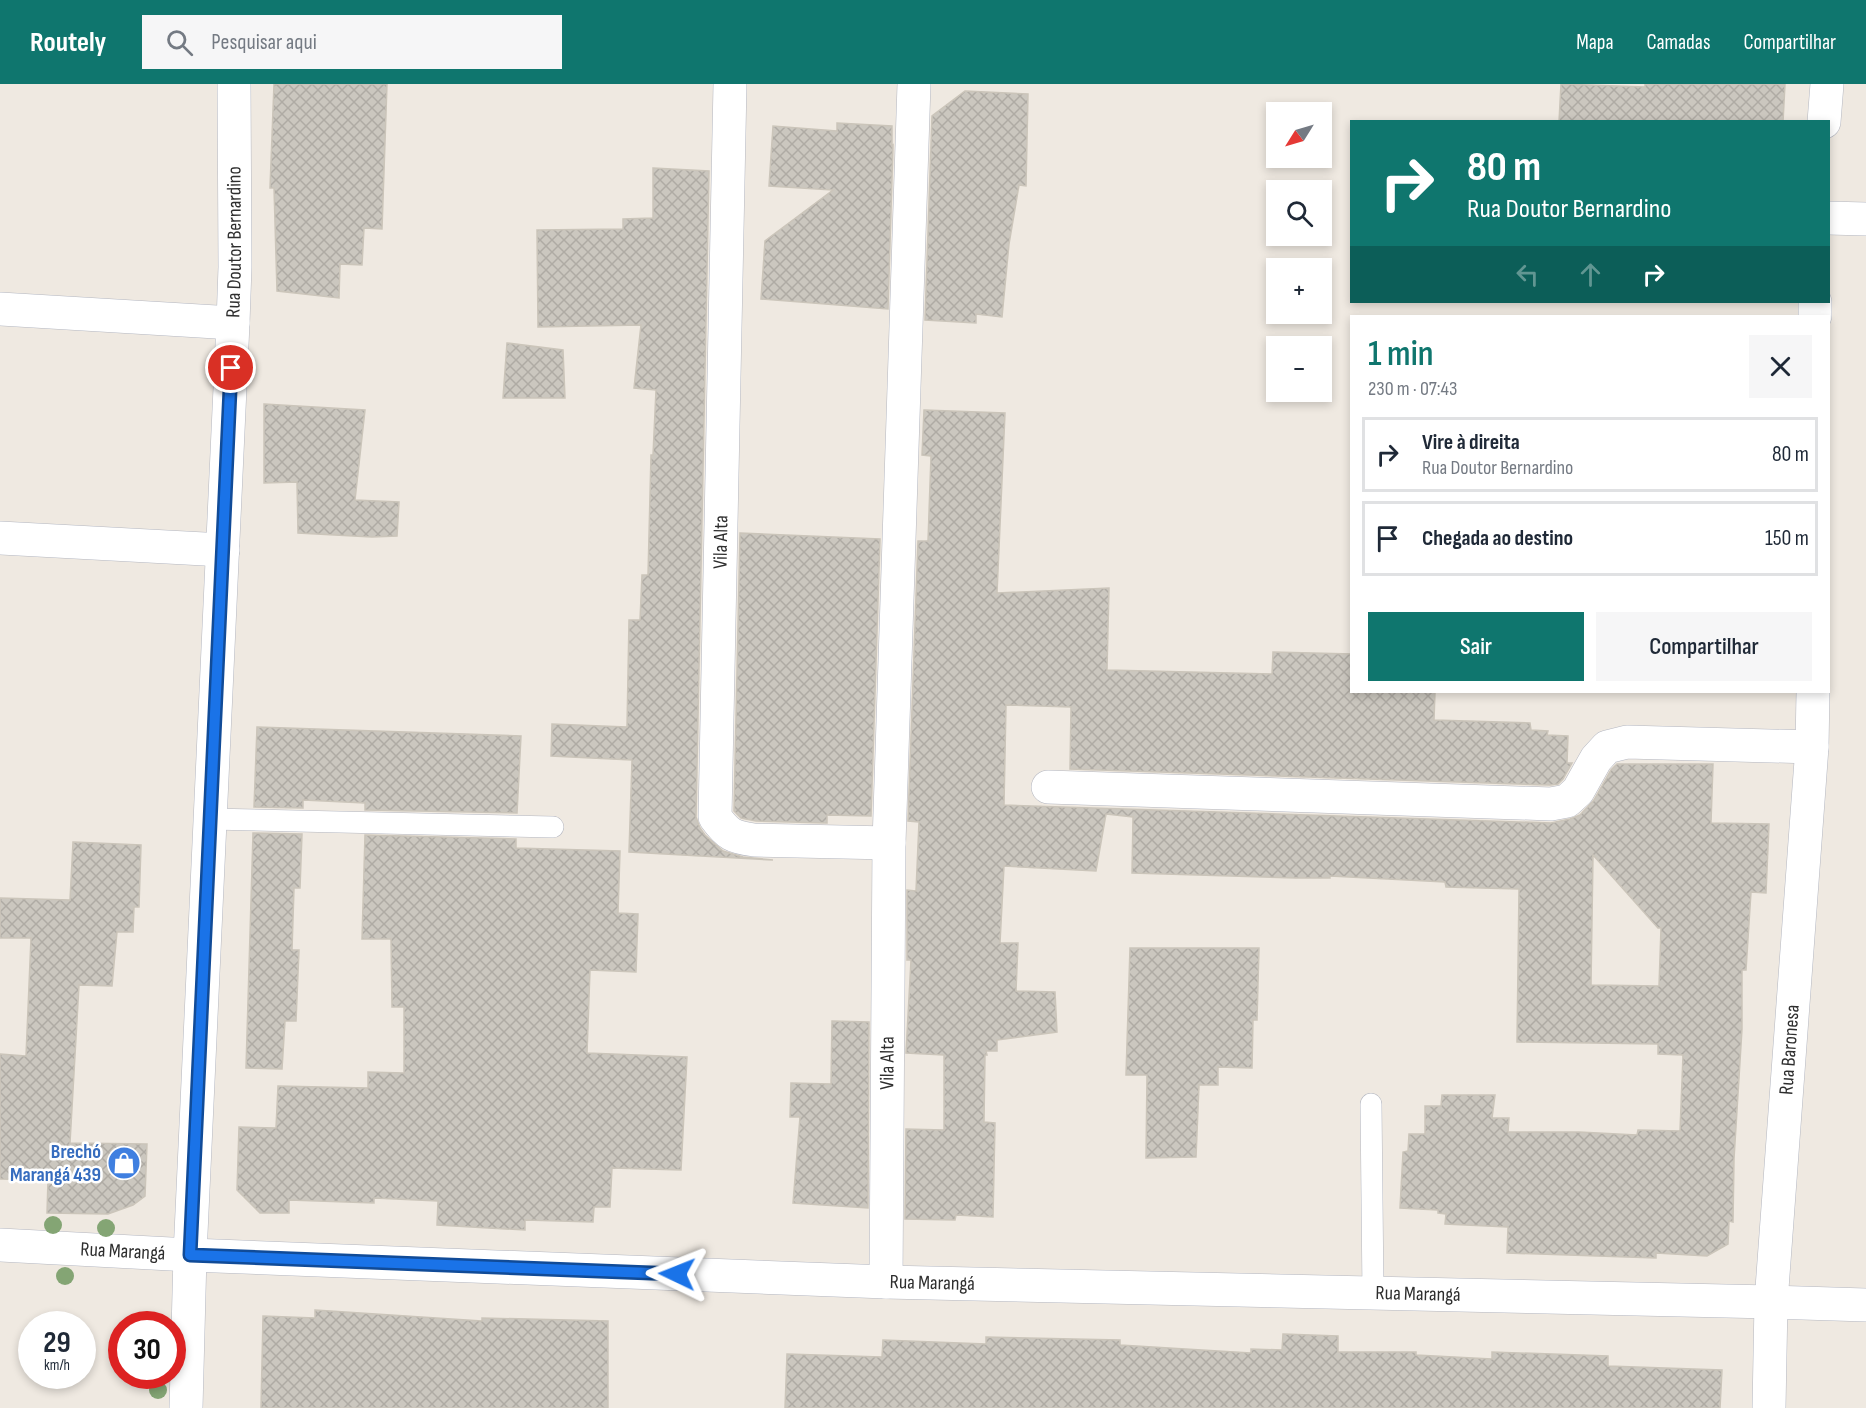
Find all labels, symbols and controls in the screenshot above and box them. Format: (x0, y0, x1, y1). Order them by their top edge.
search box (142, 15, 562, 69)
text: Routely (30, 26, 106, 59)
icon: search (163, 26, 196, 59)
text: Pesquisar aqui (211, 29, 317, 56)
text: Mapa (1576, 30, 1614, 55)
text: Camadas (1647, 30, 1710, 55)
text: Compartilhar (1743, 30, 1836, 55)
north arrow (1266, 102, 1332, 168)
map controls (1266, 102, 1332, 402)
text: 80 m (1467, 142, 1541, 193)
icon: right (1368, 144, 1446, 222)
street label: Rua Doutor Bernardino (221, 166, 247, 318)
button: search (1266, 180, 1332, 246)
text: Rua Doutor Bernardino (1467, 193, 1671, 225)
button: + (1266, 258, 1332, 324)
icon: left (1511, 258, 1544, 291)
icon: ahead (1574, 258, 1607, 291)
icon: right (1637, 258, 1670, 291)
text: 1 min (1368, 333, 1433, 376)
button: close (1749, 335, 1812, 398)
button: − (1266, 336, 1332, 402)
pin (205, 342, 256, 393)
icon: arrive (214, 351, 247, 384)
text: 230 m · 07:43 (1368, 377, 1457, 401)
text: Vire à direita (1422, 429, 1520, 456)
icon: right (1371, 438, 1404, 471)
text: 80 m (1772, 441, 1809, 468)
text: Rua Doutor Bernardino (1422, 456, 1573, 480)
street label: Vila Alta (709, 515, 733, 569)
icon: arrive (1371, 522, 1404, 555)
text: Chegada ao destino (1422, 525, 1573, 552)
text: 150 m (1765, 525, 1809, 552)
button: Sair (1368, 612, 1584, 681)
button: Compartilhar (1596, 612, 1812, 681)
street label: Rua Baronesa (1774, 1004, 1805, 1096)
street label: Vila Alta (875, 1036, 900, 1090)
place label: Brechó Marangá 439 (10, 1140, 101, 1187)
shop icon: Brechó Marangá 439 (106, 1145, 142, 1181)
street label: Rua Marangá (80, 1237, 166, 1266)
position arrow (645, 1242, 709, 1306)
street label: Rua Marangá (889, 1270, 975, 1296)
street label: Rua Marangá (1375, 1281, 1461, 1307)
speed limit sign: 30 (108, 1311, 186, 1389)
text: 29 (43, 1325, 71, 1361)
text: km/h (44, 1356, 70, 1375)

